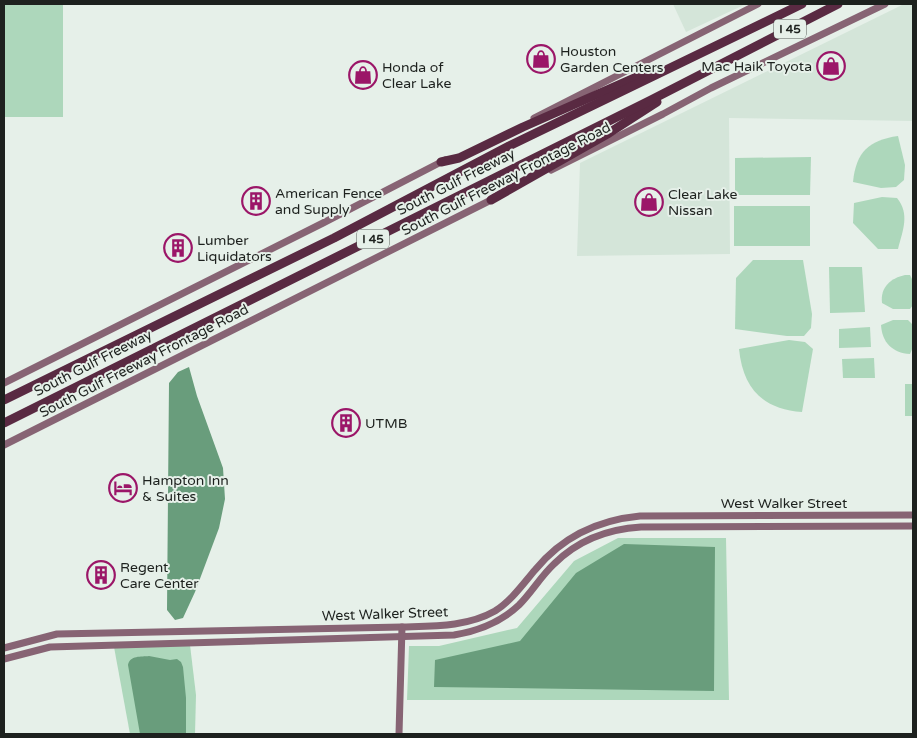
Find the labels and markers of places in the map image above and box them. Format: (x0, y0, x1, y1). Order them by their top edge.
place label: Houston Garden Centers (560, 43, 664, 76)
shop icon: Houston Garden Centers (526, 44, 556, 74)
shop icon: Mac Haik Toyota (816, 51, 846, 81)
place label: Mac Haik Toyota (701, 58, 812, 75)
place label: Honda of Clear Lake (382, 59, 451, 92)
shop icon: Honda of Clear Lake (348, 60, 378, 90)
place label: American Fence and Supply (275, 185, 382, 218)
building icon: American Fence and Supply (241, 186, 271, 216)
place label: Clear Lake Nissan (668, 186, 737, 219)
shop icon: Clear Lake Nissan (634, 187, 664, 217)
place label: Lumber Liquidators (197, 232, 272, 265)
building icon: Lumber Liquidators (163, 233, 193, 263)
building icon: UTMB (331, 408, 361, 438)
place label: UTMB (365, 415, 407, 432)
place label: Hampton Inn & Suites (142, 472, 229, 505)
hotel icon: Hampton Inn & Suites (108, 473, 138, 503)
place label: Regent Care Center (120, 559, 199, 592)
building icon: Regent Care Center (86, 560, 116, 590)

